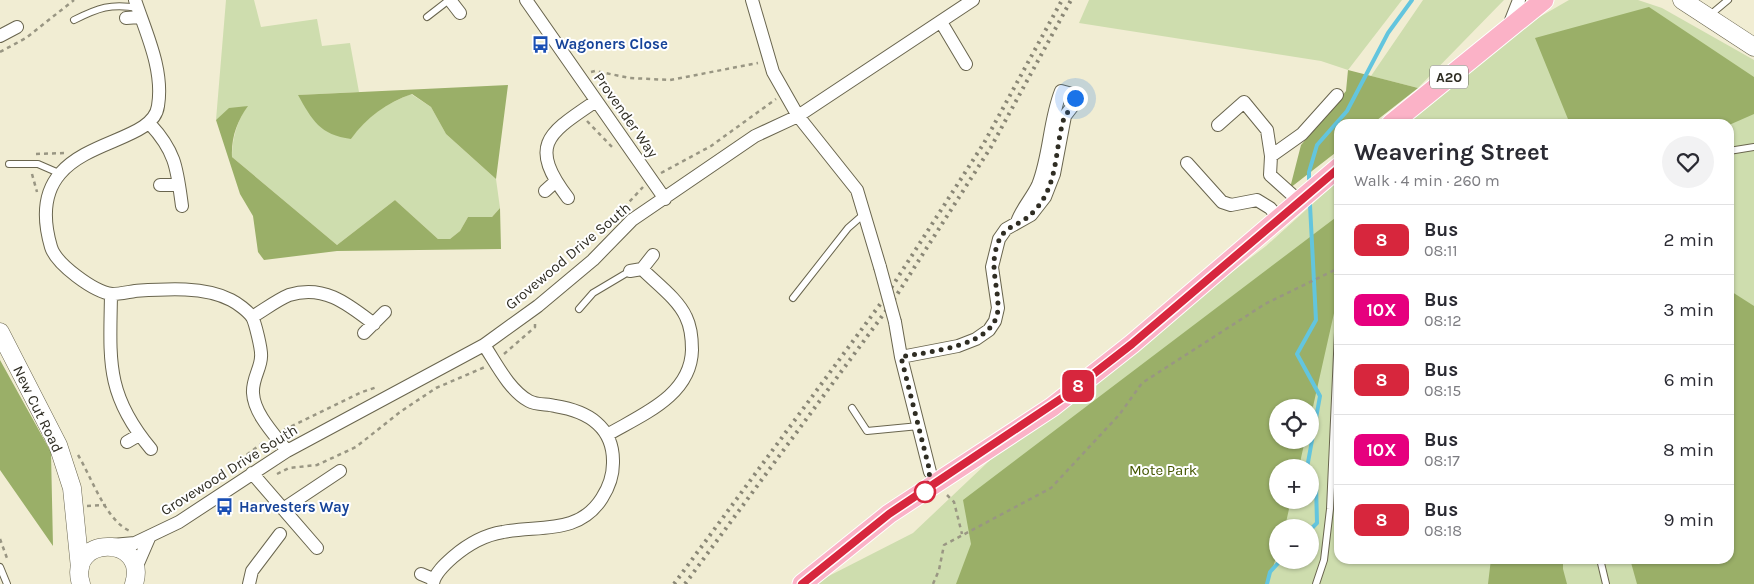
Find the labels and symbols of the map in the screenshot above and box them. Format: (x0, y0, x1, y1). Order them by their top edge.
bus stop icon: Wagoners Close (531, 34, 551, 54)
place label: Wagoners Close (555, 35, 668, 53)
road number: A20 (1430, 66, 1468, 88)
street label: Provender Way (590, 69, 662, 161)
your location (1063, 86, 1088, 111)
street label: Grovewood Drive South (502, 198, 634, 314)
street label: New Cut Road (9, 363, 67, 455)
line badge: 8 (1062, 370, 1094, 402)
street label: Grovewood Drive South (157, 421, 301, 519)
park label: Mote Park (1129, 461, 1197, 479)
unlabelled marker (914, 481, 936, 503)
bus stop icon: Harvesters Way (215, 497, 235, 517)
place label: Harvesters Way (239, 498, 350, 516)

